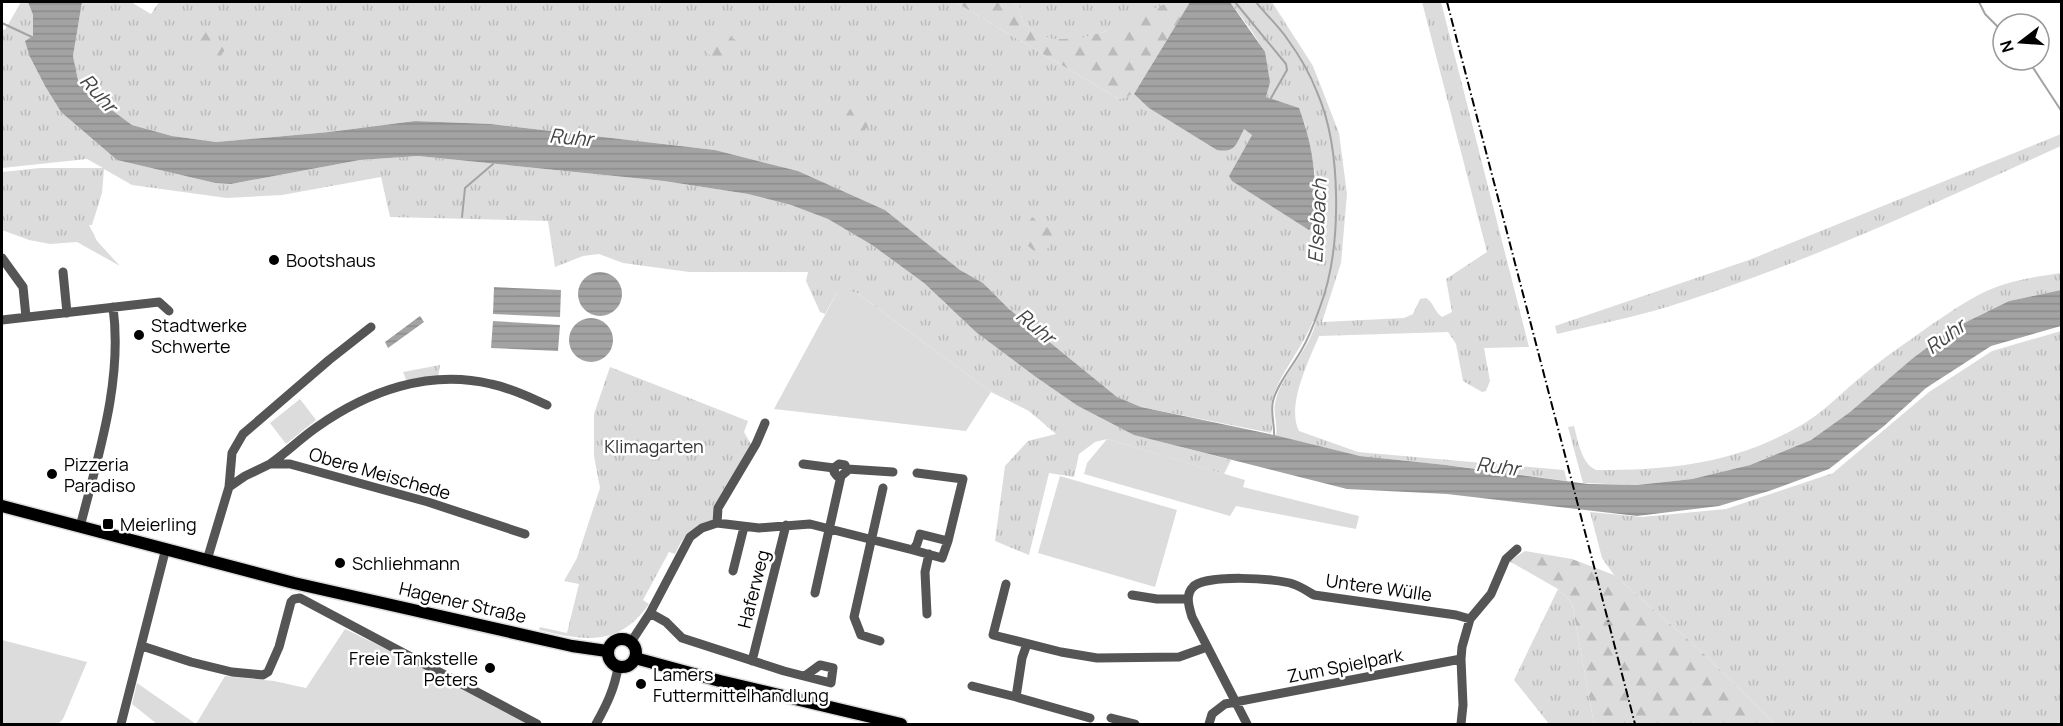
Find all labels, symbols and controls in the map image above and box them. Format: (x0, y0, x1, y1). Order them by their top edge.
north arrow (1991, 12, 2051, 72)
text: N (1994, 38, 2019, 55)
water label: Ruhr (74, 68, 125, 120)
water label: Ruhr (548, 122, 597, 153)
water label: Elsebach (1301, 177, 1333, 264)
place label: Bootshaus (286, 248, 376, 272)
marker: Bootshaus (267, 253, 281, 267)
water label: Ruhr (1011, 302, 1064, 352)
water label: Ruhr (1919, 311, 1973, 360)
place label: Stadtwerke Schwerte (151, 313, 247, 358)
marker: Stadtwerke Schwerte (132, 328, 146, 342)
park label: Klimagarten (604, 434, 704, 458)
street label: Obere Meischede (306, 441, 454, 505)
water label: Ruhr (1475, 450, 1524, 482)
place label: Pizzeria Paradiso (64, 452, 136, 497)
marker: Pizzeria Paradiso (45, 467, 59, 481)
place label: Meierling (120, 512, 197, 536)
marker: Meierling (101, 517, 115, 531)
street label: Haferweg (732, 547, 774, 631)
place label: Schliehmann (352, 551, 460, 575)
marker: Schliehmann (333, 556, 347, 570)
street label: Untere Wülle (1324, 568, 1434, 606)
street label: Hagener Straße (397, 576, 529, 628)
street label: Zum Spielpark (1285, 642, 1406, 688)
place label: Freie Tankstelle Peters (349, 646, 478, 691)
marker: Freie Tankstelle Peters (483, 661, 497, 675)
place label: Lamers Futtermittelhandlung (653, 662, 829, 707)
marker: Lamers Futtermittelhandlung (634, 677, 648, 691)

